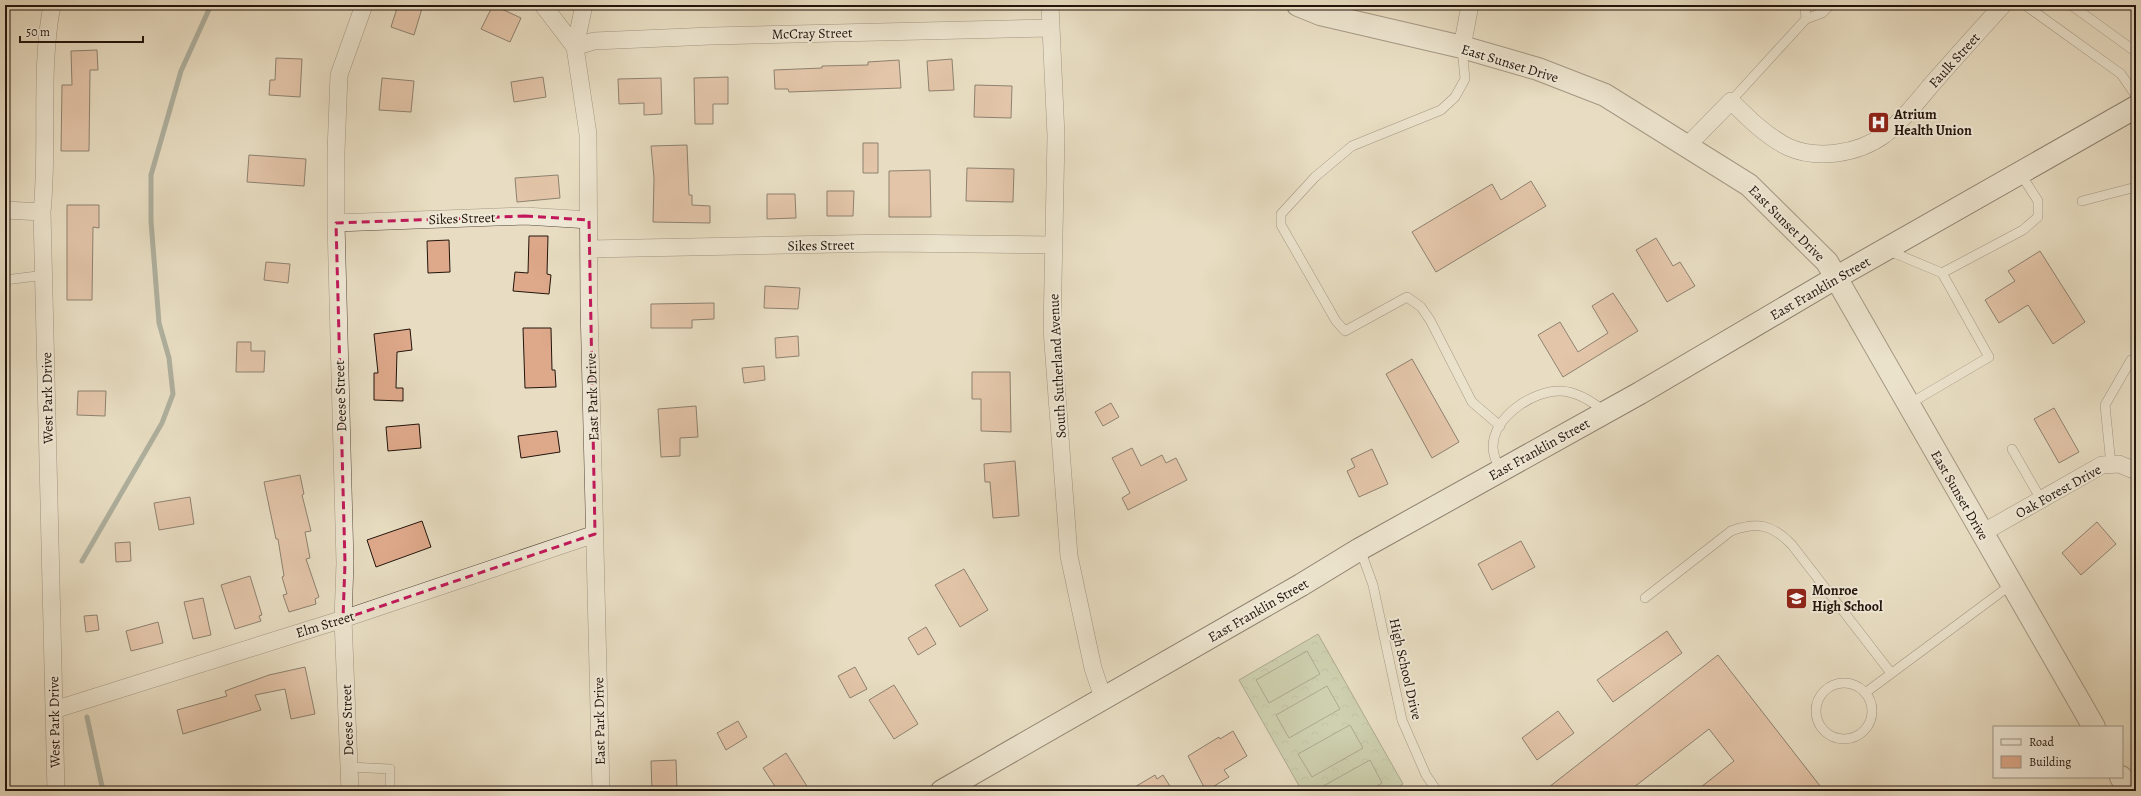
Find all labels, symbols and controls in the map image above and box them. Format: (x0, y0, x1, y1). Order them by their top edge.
scale bar (20, 18, 143, 44)
street label: McCray Street (771, 23, 853, 44)
text: 50 m (26, 24, 50, 40)
street label: Faulk Street (1924, 28, 1985, 92)
street label: East Sunset Drive (1459, 40, 1561, 87)
place label: Atrium Health Union (1893, 105, 1972, 140)
hospital icon: Atrium Health Union (1865, 109, 1891, 135)
street label: East Sunset Drive (1744, 181, 1829, 266)
street label: Sikes Street (428, 208, 496, 229)
street label: Sikes Street (787, 235, 855, 256)
street label: East Franklin Street (1767, 252, 1874, 325)
street label: South Sutherland Avenue (1044, 293, 1071, 439)
street label: West Park Drive (37, 352, 58, 445)
street label: East Park Drive (581, 353, 604, 441)
street label: Deese Street (330, 360, 351, 432)
street label: East Franklin Street (1485, 414, 1594, 485)
street label: East Sunset Drive (1926, 447, 1993, 544)
street label: Oak Forest Drive (2012, 460, 2105, 523)
street label: East Franklin Street (1205, 574, 1312, 647)
place label: Monroe High School (1812, 581, 1883, 616)
school or university icon: Monroe High School (1784, 585, 1810, 611)
street label: Elm Street (293, 606, 357, 642)
street label: High School Drive (1385, 616, 1426, 722)
street label: West Park Drive (44, 676, 65, 769)
street label: East Park Drive (589, 677, 610, 765)
street label: Deese Street (337, 684, 358, 756)
legend (1993, 726, 2123, 778)
text: Road (2029, 734, 2055, 750)
text: Building (2029, 754, 2071, 770)

